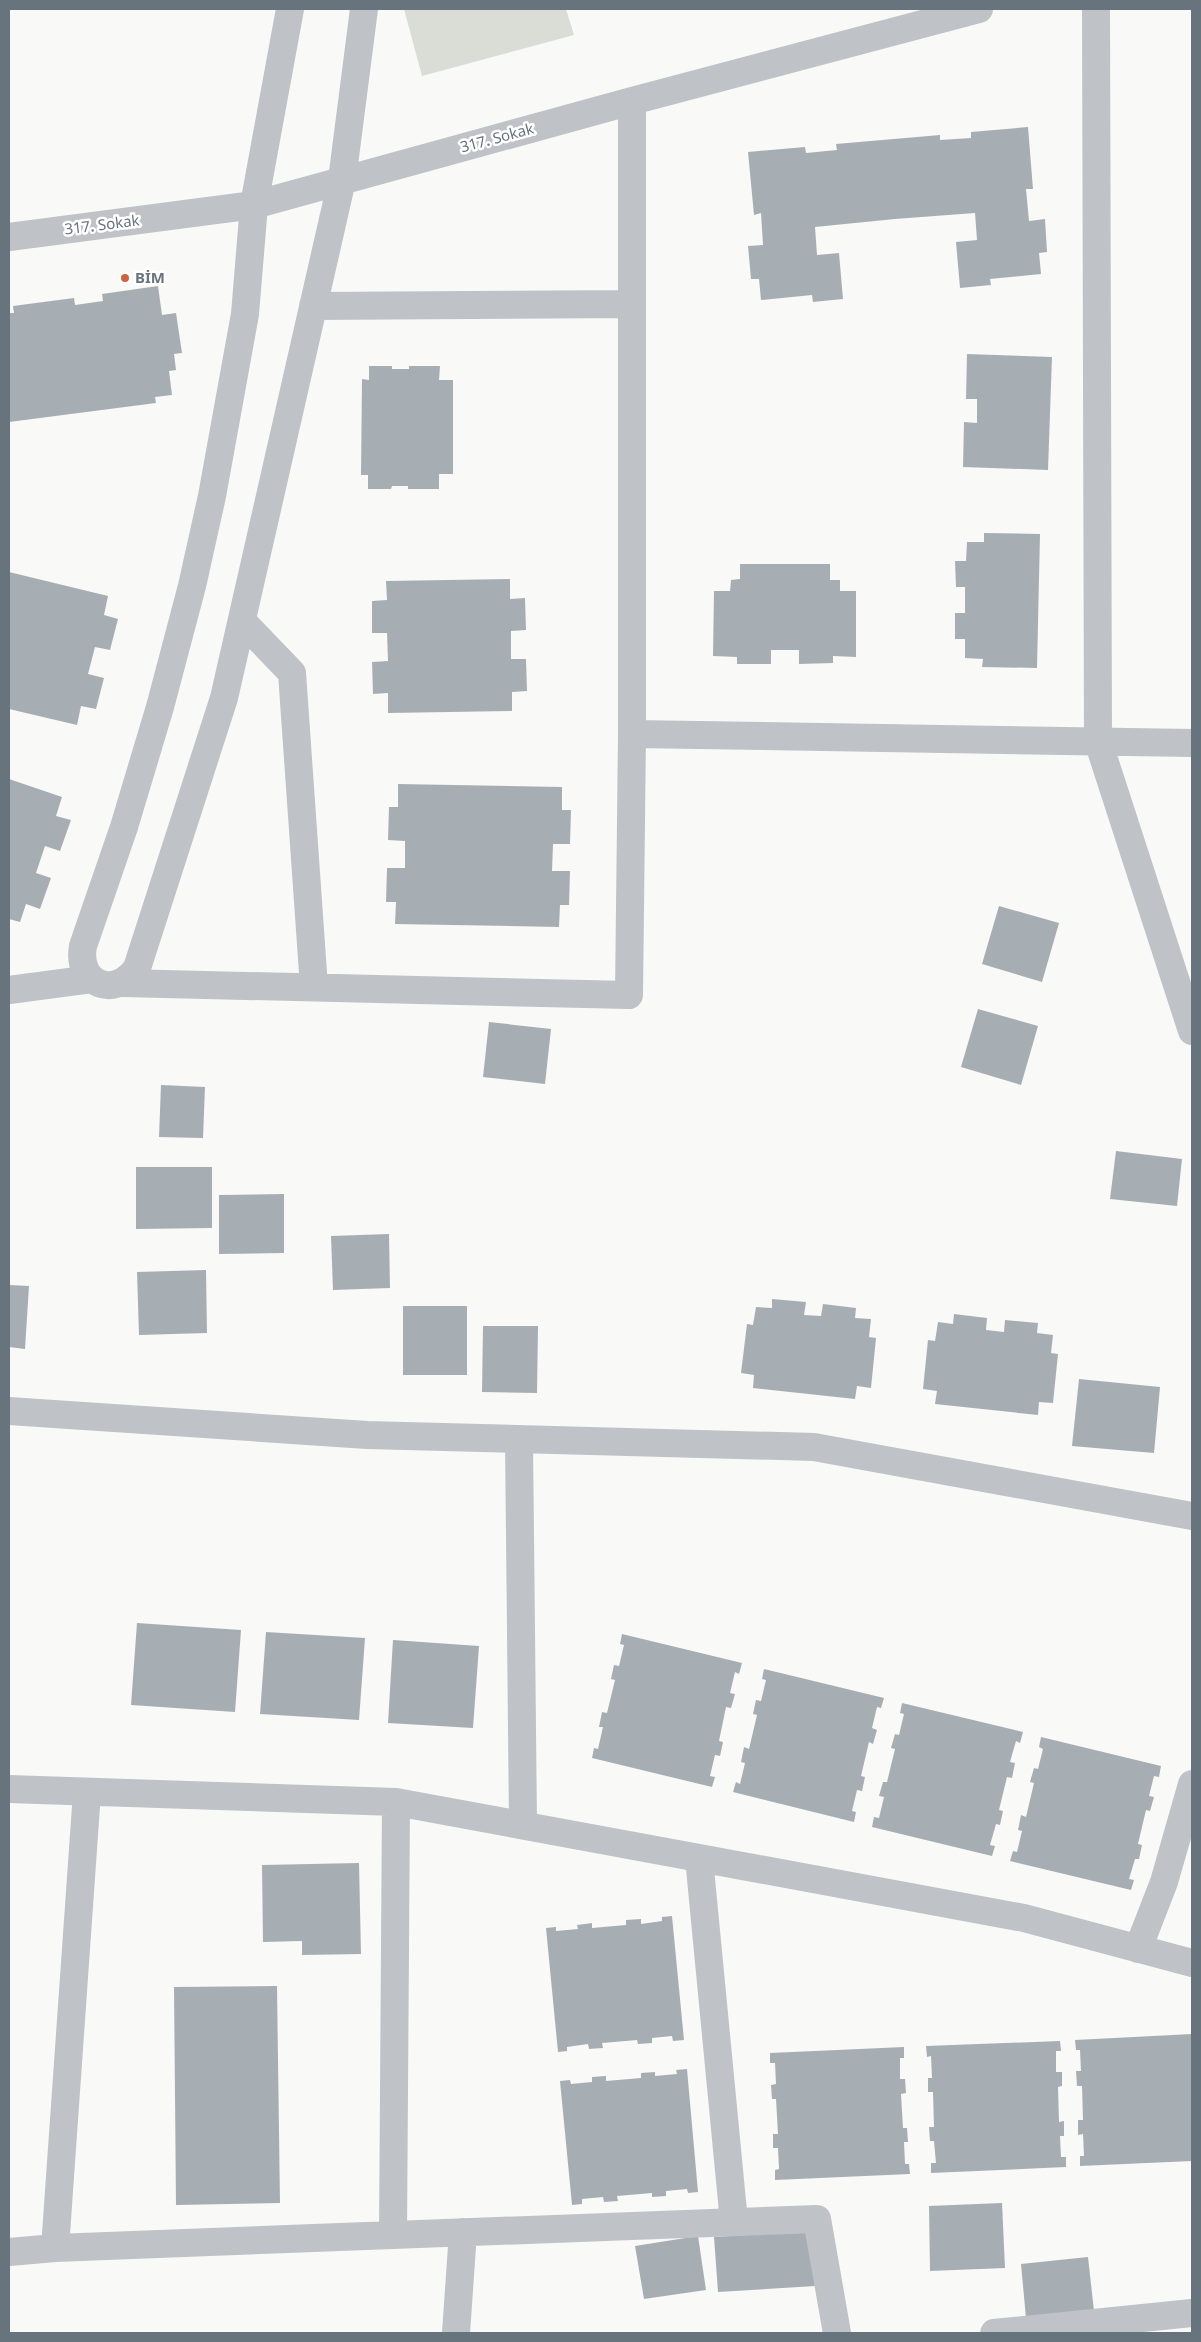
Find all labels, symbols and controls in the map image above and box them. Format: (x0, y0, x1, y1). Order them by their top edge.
street label: 317. Sokak (458, 118, 536, 156)
street label: 317. Sokak (63, 209, 141, 239)
place label: BİM (135, 267, 165, 287)
marker: BİM (119, 272, 131, 284)

